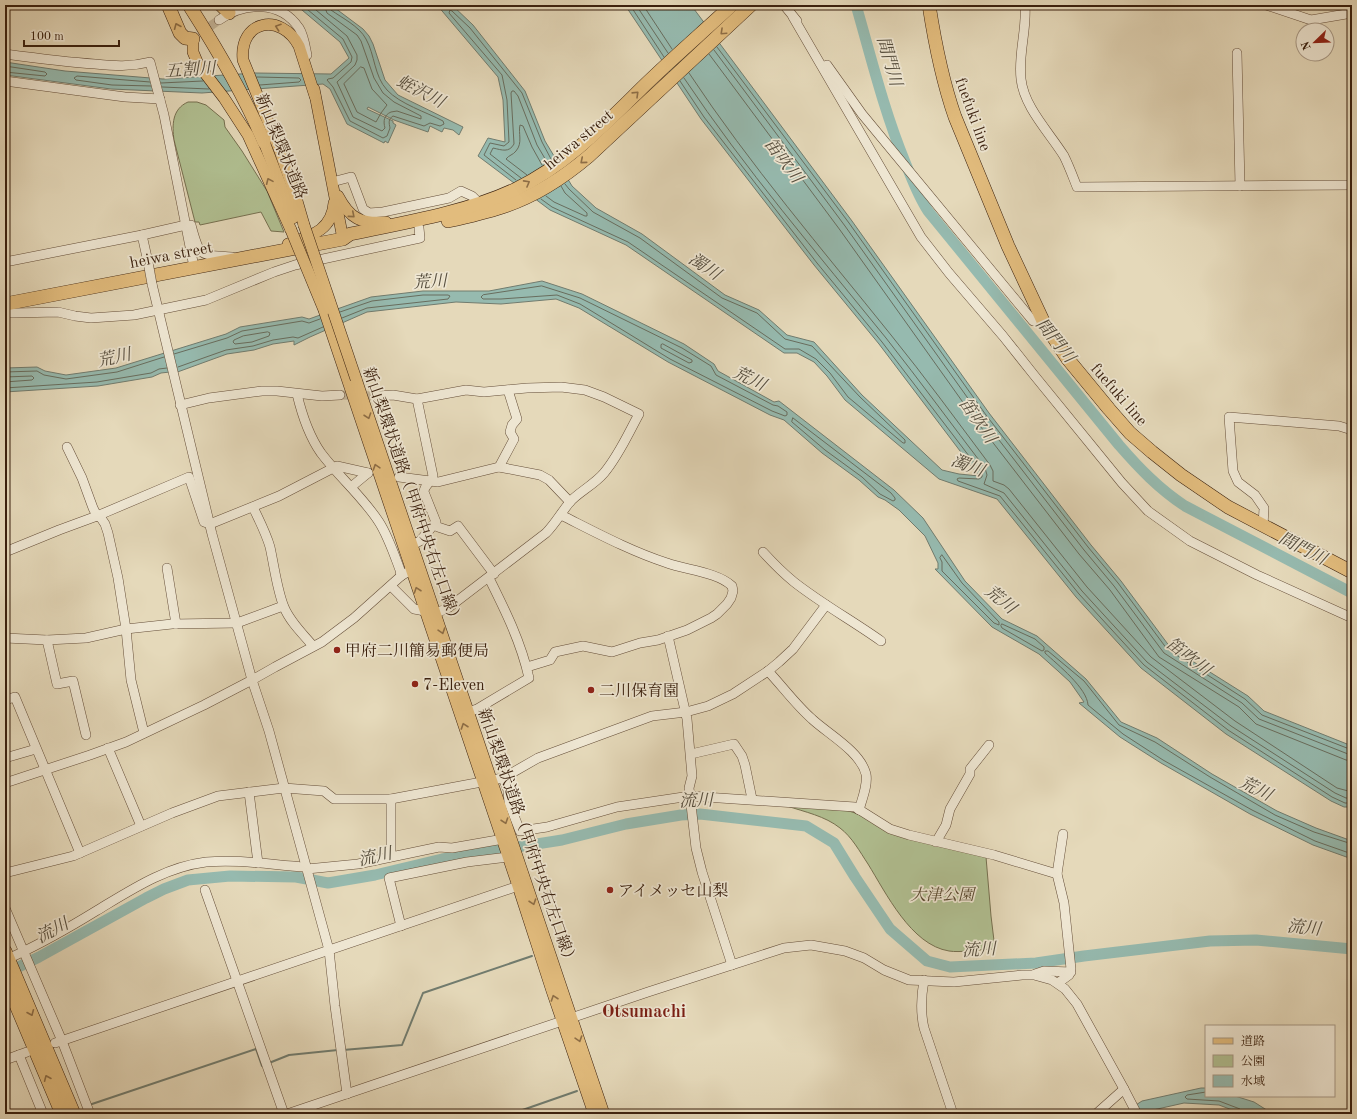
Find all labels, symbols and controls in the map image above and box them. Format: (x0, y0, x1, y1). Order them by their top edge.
scale bar (24, 22, 119, 48)
north arrow (1295, 22, 1335, 62)
one-way arrow (174, 23, 182, 30)
one-way arrow (274, 23, 281, 31)
one-way arrow (720, 27, 728, 34)
text: 100 m (30, 31, 64, 43)
water label: 間門川 (873, 34, 905, 90)
text: N (1300, 39, 1314, 51)
water label: 五割川 (164, 58, 218, 81)
water label: 蛭沢川 (394, 71, 450, 112)
street label: fuefuki line (951, 76, 993, 153)
street label: 新山梨環状道路 (252, 91, 310, 202)
one-way arrow (631, 91, 639, 99)
street label: heiwa street (542, 107, 617, 174)
water label: 笛吹川 (761, 134, 808, 188)
one-way arrow (580, 157, 587, 164)
one-way arrow (266, 178, 274, 185)
one-way arrow (523, 180, 531, 188)
one-way arrow (348, 210, 355, 217)
street label: heiwa street (129, 240, 215, 272)
water label: 濁川 (685, 249, 726, 285)
water label: 荒川 (413, 271, 449, 292)
water label: 間門川 (1032, 315, 1080, 368)
water label: 荒川 (96, 344, 135, 370)
street label: fuefuki line (1087, 361, 1150, 430)
water label: 荒川 (730, 362, 771, 395)
street label: 新山梨環状道路（甲府中央右左口線） (359, 365, 465, 628)
water label: 笛吹川 (955, 394, 1001, 448)
one-way arrow (364, 412, 372, 419)
water label: 濁川 (949, 451, 989, 481)
one-way arrow (372, 463, 381, 470)
water label: 間門川 (1276, 529, 1331, 569)
water label: 荒川 (982, 581, 1021, 619)
one-way arrow (413, 587, 422, 594)
one-way arrow (437, 628, 445, 635)
water label: 笛吹川 (1163, 633, 1216, 681)
place label: 甲府二川簡易郵便局 (345, 642, 489, 660)
marker: 甲府二川簡易郵便局 (332, 645, 342, 655)
place label: 7-Eleven (423, 678, 485, 694)
marker: 7-Eleven (410, 679, 420, 689)
place label: 二川保育園 (599, 682, 679, 700)
marker: 二川保育園 (586, 685, 596, 695)
street label: 新山梨環状道路（甲府中央右左口線） (474, 706, 580, 969)
one-way arrow (460, 723, 468, 730)
water label: 荒川 (1236, 772, 1277, 806)
water label: 流川 (679, 790, 715, 811)
one-way arrow (500, 818, 509, 825)
water label: 流川 (357, 843, 396, 869)
place label: アイメッセ山梨 (618, 882, 728, 900)
marker: アイメッセ山梨 (605, 885, 615, 895)
park label: 大津公園 (910, 886, 977, 904)
one-way arrow (528, 899, 537, 906)
water label: 流川 (33, 913, 73, 947)
water label: 流川 (1286, 916, 1324, 939)
water label: 流川 (962, 939, 998, 960)
one-way arrow (551, 994, 559, 1001)
district label: Otsumachi (602, 1003, 686, 1021)
one-way arrow (27, 1009, 35, 1016)
legend (1205, 1025, 1335, 1097)
text: 道路 (1241, 1034, 1265, 1048)
one-way arrow (574, 1035, 583, 1042)
text: 公園 (1241, 1055, 1265, 1068)
text: 水域 (1241, 1074, 1265, 1088)
one-way arrow (44, 1075, 52, 1083)

